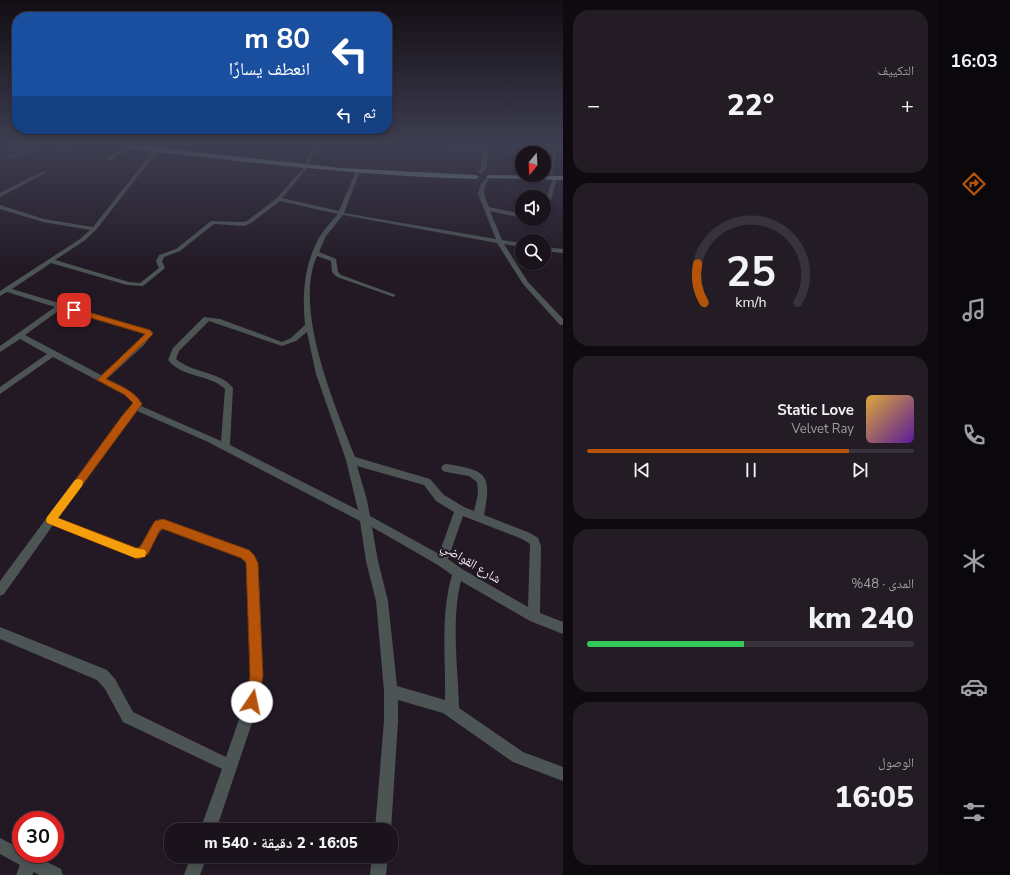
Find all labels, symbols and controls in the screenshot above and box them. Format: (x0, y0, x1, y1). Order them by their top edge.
text: 80 m (244, 20, 310, 58)
icon: left (324, 28, 376, 80)
text: 16:03 (950, 49, 998, 73)
text: انعطف يسارًا (229, 57, 310, 81)
text: التكييف (878, 62, 914, 80)
text: 22° (727, 85, 774, 126)
text: − (587, 91, 600, 121)
text: + (901, 91, 914, 121)
text: ثم (363, 103, 376, 123)
icon: left (333, 104, 355, 126)
north arrow (515, 146, 551, 182)
map controls (515, 146, 551, 270)
icon: directions (960, 170, 988, 198)
button: sound (515, 190, 551, 226)
button: search (515, 234, 551, 270)
text: 25 (726, 243, 775, 300)
text: km/h (735, 292, 766, 311)
pin (57, 293, 91, 327)
icon: music (960, 296, 988, 324)
icon: arrive (63, 299, 85, 321)
text: Static Love (777, 400, 854, 420)
text: Velvet Ray (792, 420, 854, 438)
icon: phone (960, 421, 988, 449)
icon: previous (631, 459, 653, 481)
icon: pause (740, 459, 762, 481)
icon: next (849, 459, 871, 481)
street label: شارع القواضي (437, 538, 504, 589)
icon: climate (960, 547, 988, 575)
text: المدى · 48% (851, 575, 914, 593)
text: 240 km (808, 598, 914, 639)
icon: car (960, 673, 988, 701)
position arrow (231, 681, 273, 723)
text: الوصول (878, 754, 914, 772)
text: 16:05 (834, 777, 914, 818)
icon: filters (960, 798, 988, 826)
speed limit sign: 30 (12, 811, 64, 863)
text: 16:05 · 2 دقيقة · 540 m (204, 833, 358, 853)

